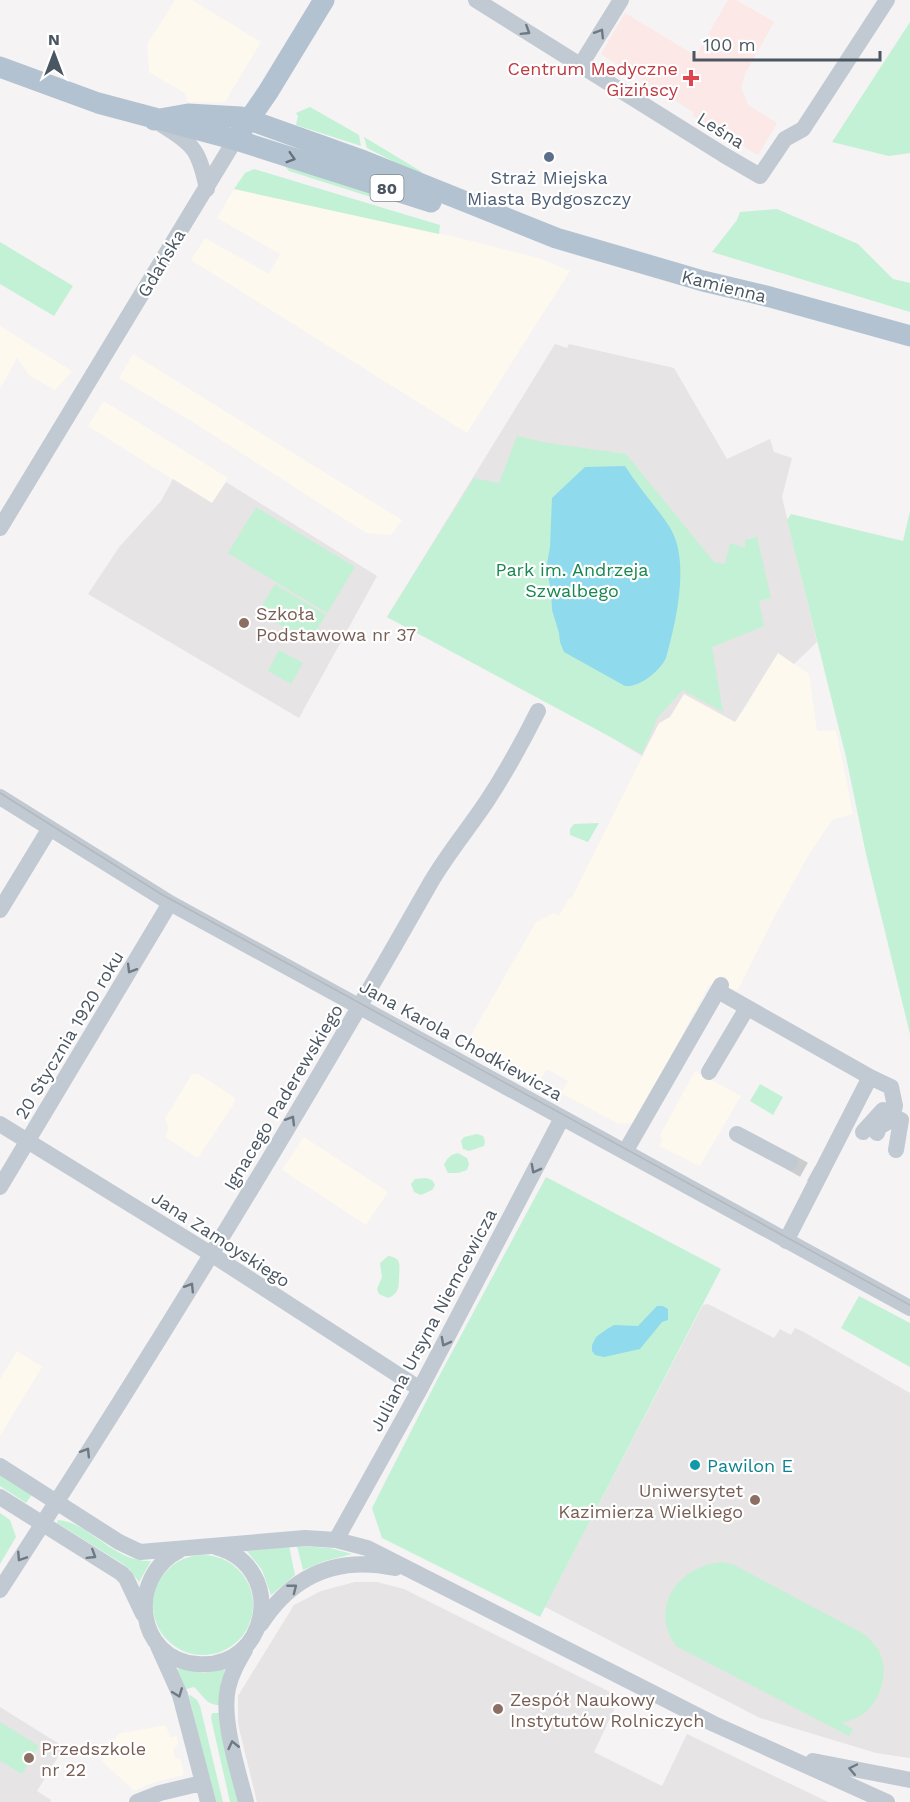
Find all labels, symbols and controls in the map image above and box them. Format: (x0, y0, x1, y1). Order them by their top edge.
one-way arrow (520, 23, 530, 35)
north arrow (24, 24, 84, 84)
scale bar (694, 24, 880, 62)
one-way arrow (593, 29, 605, 39)
text: N (48, 30, 60, 49)
text: 100 m (703, 34, 756, 55)
place label: Centrum Medyczne Gizińscy (508, 58, 679, 100)
marker: Centrum Medyczne Gizińscy (682, 69, 700, 87)
street label: Leśna (694, 107, 748, 153)
marker: Straż Miejska Miasta Bydgoszczy (542, 150, 556, 164)
one-way arrow (285, 151, 296, 163)
place label: Straż Miejska Miasta Bydgoszczy (467, 167, 632, 209)
road number: 80 (370, 175, 404, 201)
street label: Gdańska (133, 225, 189, 301)
street label: Kamienna (679, 265, 769, 307)
park label: Park im. Andrzeja Szwalbego (495, 559, 649, 601)
place label: Szkoła Podstawowa nr 37 (256, 603, 416, 645)
marker: Szkoła Podstawowa nr 37 (237, 616, 251, 630)
street label: 20 Stycznia 1920 roku (10, 947, 128, 1123)
one-way arrow (127, 963, 138, 973)
street label: Jana Karola Chodkiewicza (356, 975, 566, 1105)
street label: Ignacego Paderewskiego (219, 1000, 347, 1194)
one-way arrow (284, 1116, 295, 1127)
one-way arrow (531, 1163, 542, 1174)
street label: Jana Zamoyskiego (148, 1186, 294, 1292)
street label: Juliana Ursyna Niemcewicza (365, 1205, 501, 1435)
one-way arrow (182, 1283, 194, 1293)
one-way arrow (440, 1336, 452, 1347)
one-way arrow (79, 1448, 91, 1458)
place label: Pawilon E (707, 1455, 793, 1476)
marker: Pawilon E (688, 1458, 702, 1472)
place label: Uniwersytet Kazimierza Wielkiego (558, 1480, 743, 1522)
marker: Uniwersytet Kazimierza Wielkiego (748, 1493, 762, 1507)
one-way arrow (86, 1547, 96, 1559)
one-way arrow (17, 1551, 29, 1561)
one-way arrow (286, 1584, 297, 1595)
one-way arrow (171, 1687, 183, 1698)
place label: Zespół Naukowy Instytutów Rolniczych (510, 1689, 704, 1731)
marker: Zespół Naukowy Instytutów Rolniczych (491, 1702, 505, 1716)
place label: Przedszkole nr 22 (41, 1738, 146, 1780)
one-way arrow (227, 1740, 240, 1750)
marker: Przedszkole nr 22 (22, 1751, 36, 1765)
one-way arrow (848, 1763, 858, 1776)

